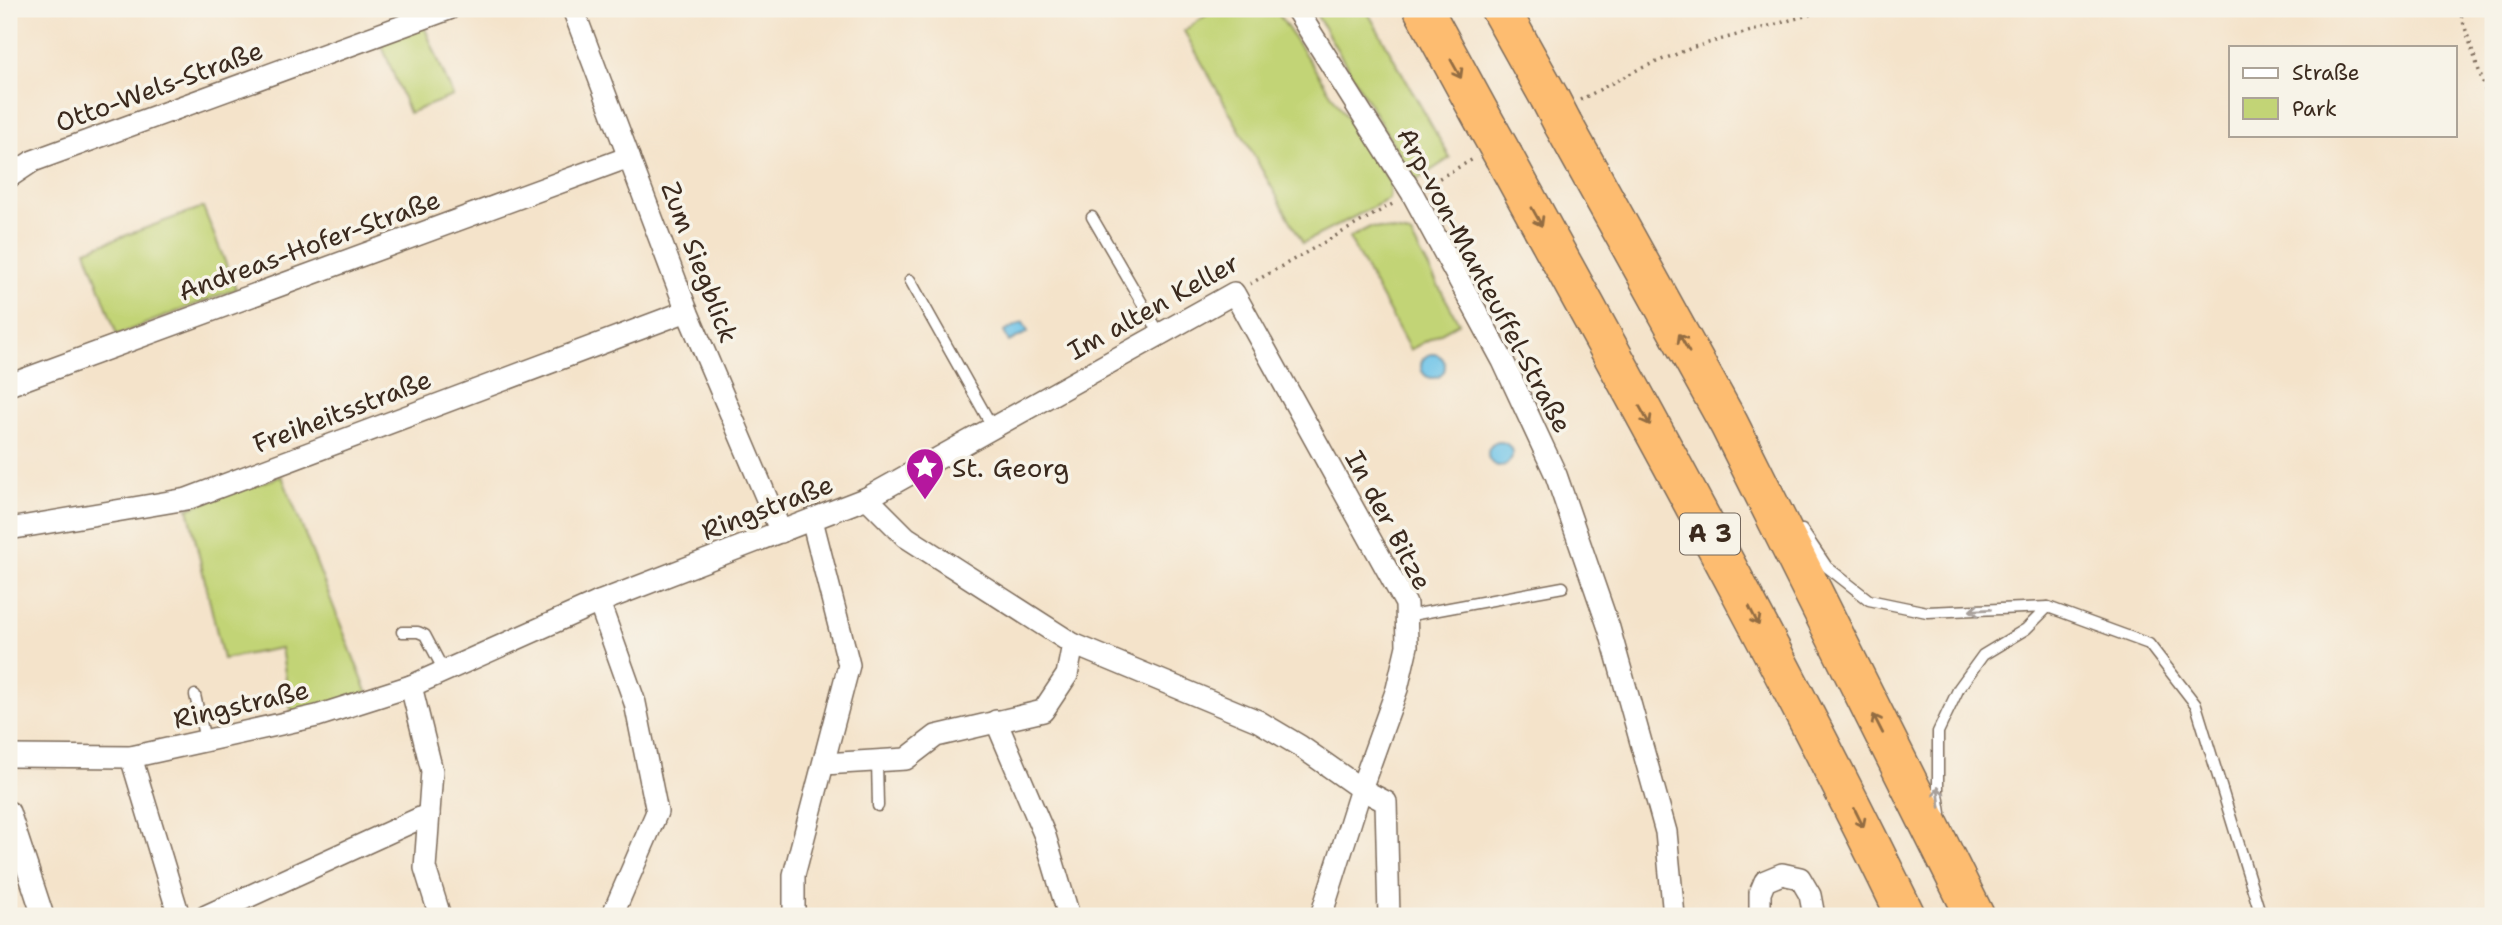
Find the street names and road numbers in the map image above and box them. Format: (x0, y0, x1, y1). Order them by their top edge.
street label: Otto-Wels-Straße (50, 32, 268, 140)
street label: Arp-von-Manteuffel-Straße (1389, 121, 1581, 439)
street label: Zum Siegblick (653, 176, 747, 348)
street label: Andreas-Hofer-Straße (173, 181, 445, 309)
street label: Im alten Keller (1061, 244, 1245, 368)
street label: Freiheitsstraße (248, 361, 436, 461)
street label: In der Bitze (1338, 444, 1440, 596)
street label: Ringstraße (696, 466, 838, 548)
road number: A 3 (1680, 514, 1740, 554)
street label: Ringstraße (170, 671, 312, 737)

